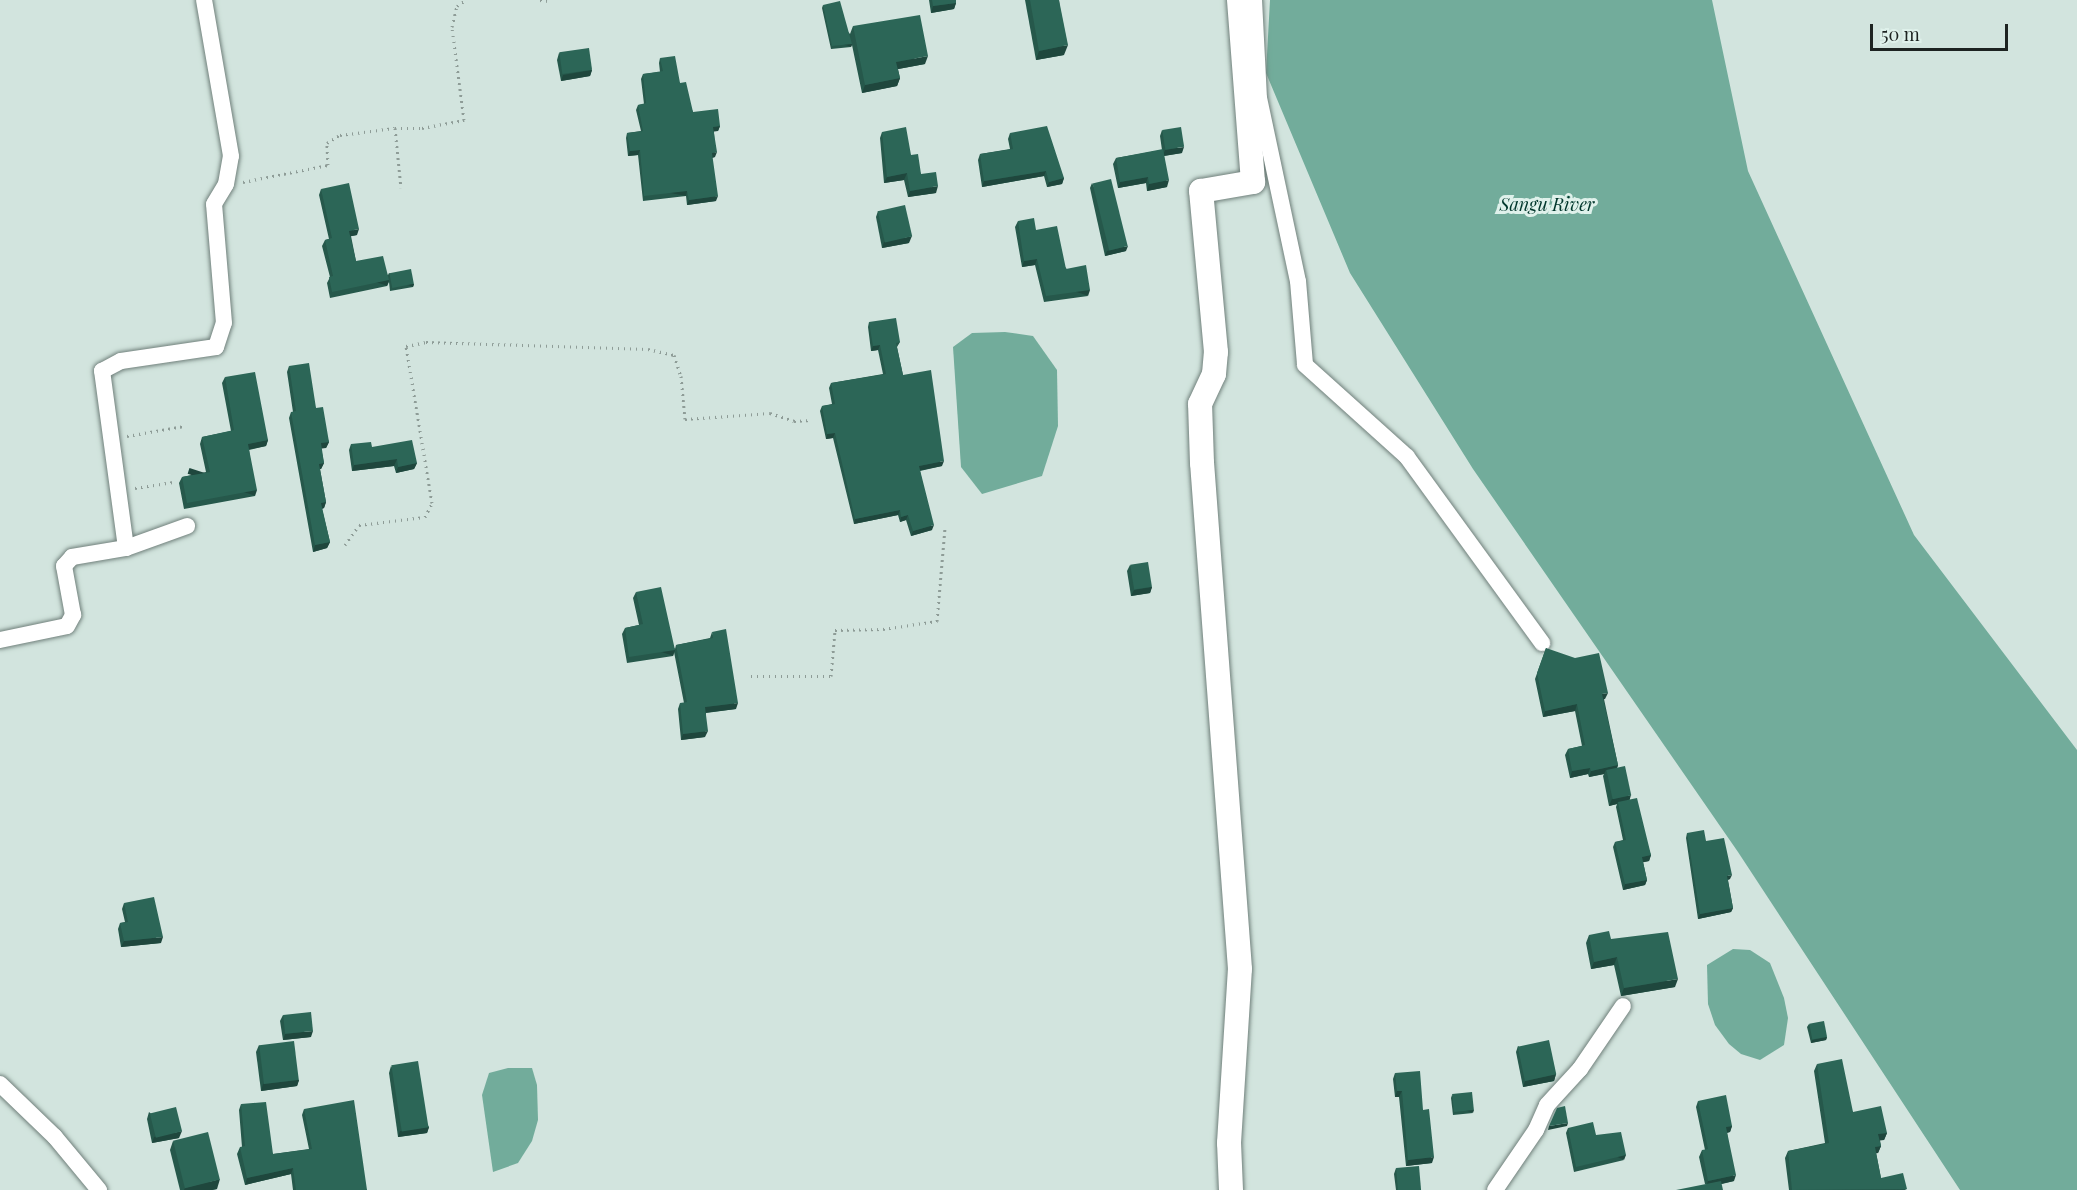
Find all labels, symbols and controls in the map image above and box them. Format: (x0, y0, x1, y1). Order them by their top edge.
scale bar (1873, 12, 2011, 50)
text: 50 m (1881, 22, 1920, 46)
water label: Sangu River (1499, 193, 1595, 215)

